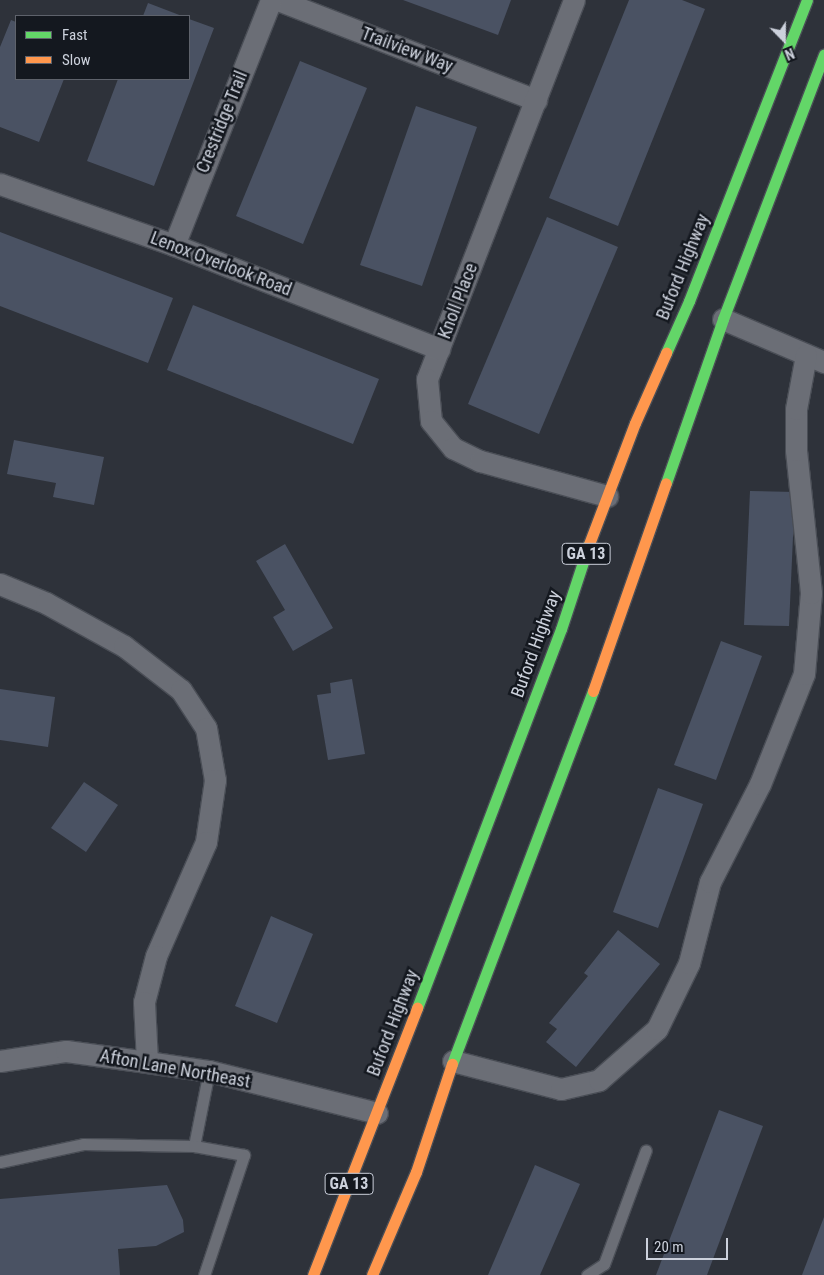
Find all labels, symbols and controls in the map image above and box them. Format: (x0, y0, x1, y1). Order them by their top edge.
legend (15, 15, 190, 80)
north arrow (759, 15, 809, 65)
street label: Trailview Way (358, 23, 456, 77)
text: Fast (62, 26, 87, 44)
text: N (783, 45, 797, 63)
text: Slow (62, 51, 91, 69)
street label: Crestridge Trail (192, 68, 252, 176)
street label: Buford Highway (652, 211, 714, 323)
street label: Lenox Overlook Road (147, 227, 295, 301)
street label: Knoll Place (434, 260, 482, 342)
road number: GA 13 (561, 540, 611, 568)
street label: Buford Highway (507, 588, 565, 700)
street label: Buford Highway (363, 967, 423, 1079)
street label: Afton Lane Northeast (98, 1045, 252, 1093)
road number: GA 13 (324, 1170, 374, 1198)
scale bar (649, 1228, 732, 1260)
text: 20 m (654, 1238, 684, 1256)

